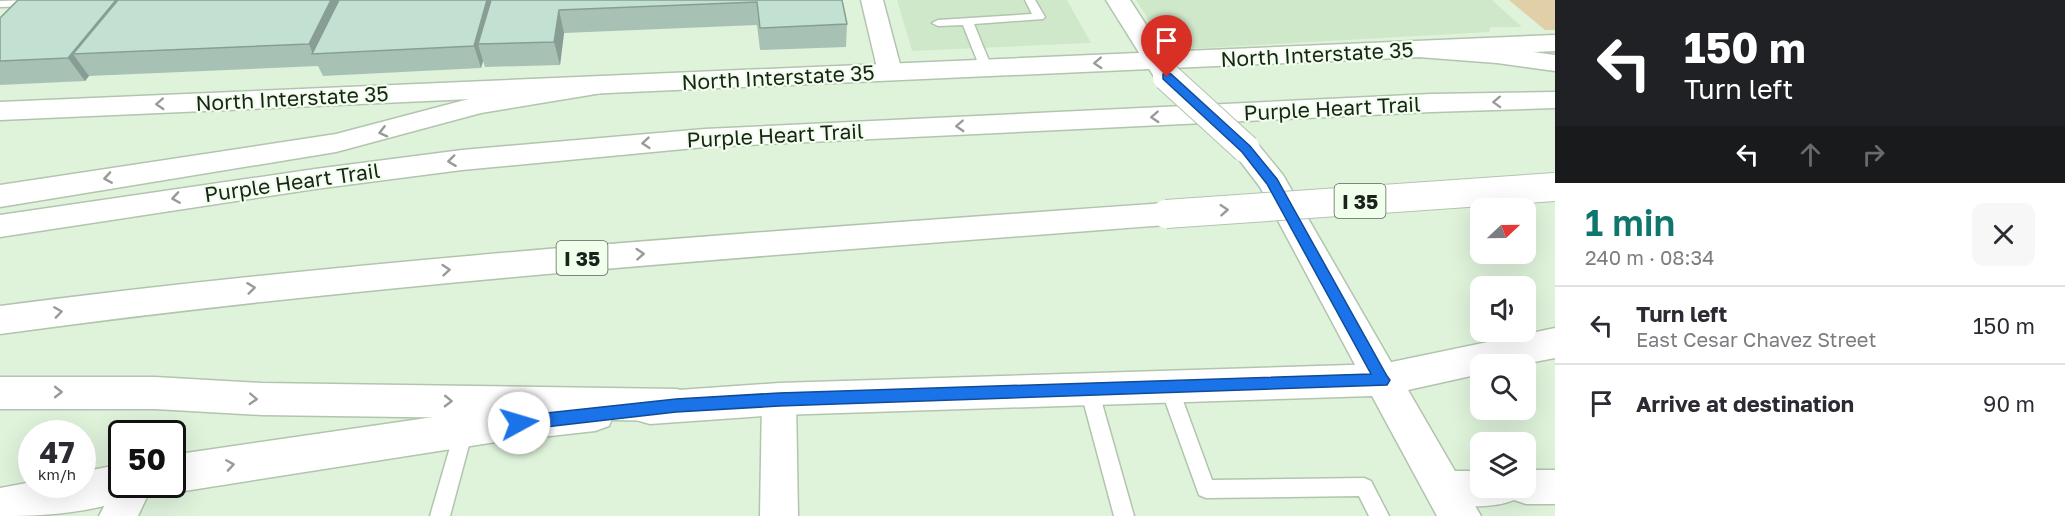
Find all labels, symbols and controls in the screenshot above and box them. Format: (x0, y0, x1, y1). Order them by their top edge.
pin (1141, 15, 1192, 77)
text: 150 m (1684, 22, 1806, 72)
icon: arrive (1150, 24, 1183, 57)
icon: left (1585, 24, 1663, 102)
street label: North Interstate 35 (1220, 36, 1414, 72)
one-way arrow (1094, 57, 1103, 70)
street label: North Interstate 35 (681, 59, 875, 95)
text: Turn left (1684, 73, 1793, 105)
street label: North Interstate 35 (195, 80, 389, 116)
street label: Purple Heart Trail (1243, 90, 1421, 126)
one-way arrow (1492, 95, 1501, 108)
one-way arrow (155, 98, 164, 111)
one-way arrow (1150, 110, 1159, 123)
street label: Purple Heart Trail (686, 117, 864, 153)
one-way arrow (956, 119, 965, 132)
one-way arrow (378, 124, 388, 137)
one-way arrow (642, 136, 651, 149)
icon: left (1731, 138, 1764, 171)
icon: ahead (1794, 138, 1827, 171)
icon: right (1857, 138, 1890, 171)
one-way arrow (448, 155, 457, 167)
street label: Purple Heart Trail (203, 157, 381, 207)
one-way arrow (103, 172, 112, 184)
road number: I 35 (1334, 184, 1386, 218)
one-way arrow (171, 192, 180, 204)
north arrow (1470, 198, 1536, 264)
map controls (1470, 198, 1536, 498)
text: 1 min (1585, 201, 1675, 244)
button: close (1972, 203, 2035, 266)
one-way arrow (1220, 204, 1229, 217)
road number: I 35 (556, 241, 608, 275)
text: 240 m · 08:34 (1585, 245, 1714, 269)
one-way arrow (635, 248, 644, 261)
one-way arrow (441, 264, 450, 277)
button: sound (1470, 276, 1536, 342)
one-way arrow (247, 282, 256, 295)
text: Turn left (1636, 300, 1727, 327)
one-way arrow (53, 306, 62, 318)
icon: left (1585, 309, 1618, 342)
text: 150 m (1973, 312, 2035, 339)
text: East Cesar Chavez Street (1636, 327, 1876, 351)
button: search (1470, 354, 1536, 420)
one-way arrow (54, 386, 63, 398)
icon: arrive (1585, 387, 1618, 420)
text: Arrive at destination (1636, 390, 1854, 417)
text: 90 m (1983, 390, 2035, 417)
position arrow (487, 391, 551, 455)
one-way arrow (249, 392, 258, 405)
one-way arrow (444, 395, 453, 407)
speed limit sign: 50 (108, 420, 186, 498)
button: layers (1470, 432, 1536, 498)
text: 47 (39, 434, 75, 470)
one-way arrow (226, 460, 235, 472)
text: km/h (38, 465, 76, 483)

